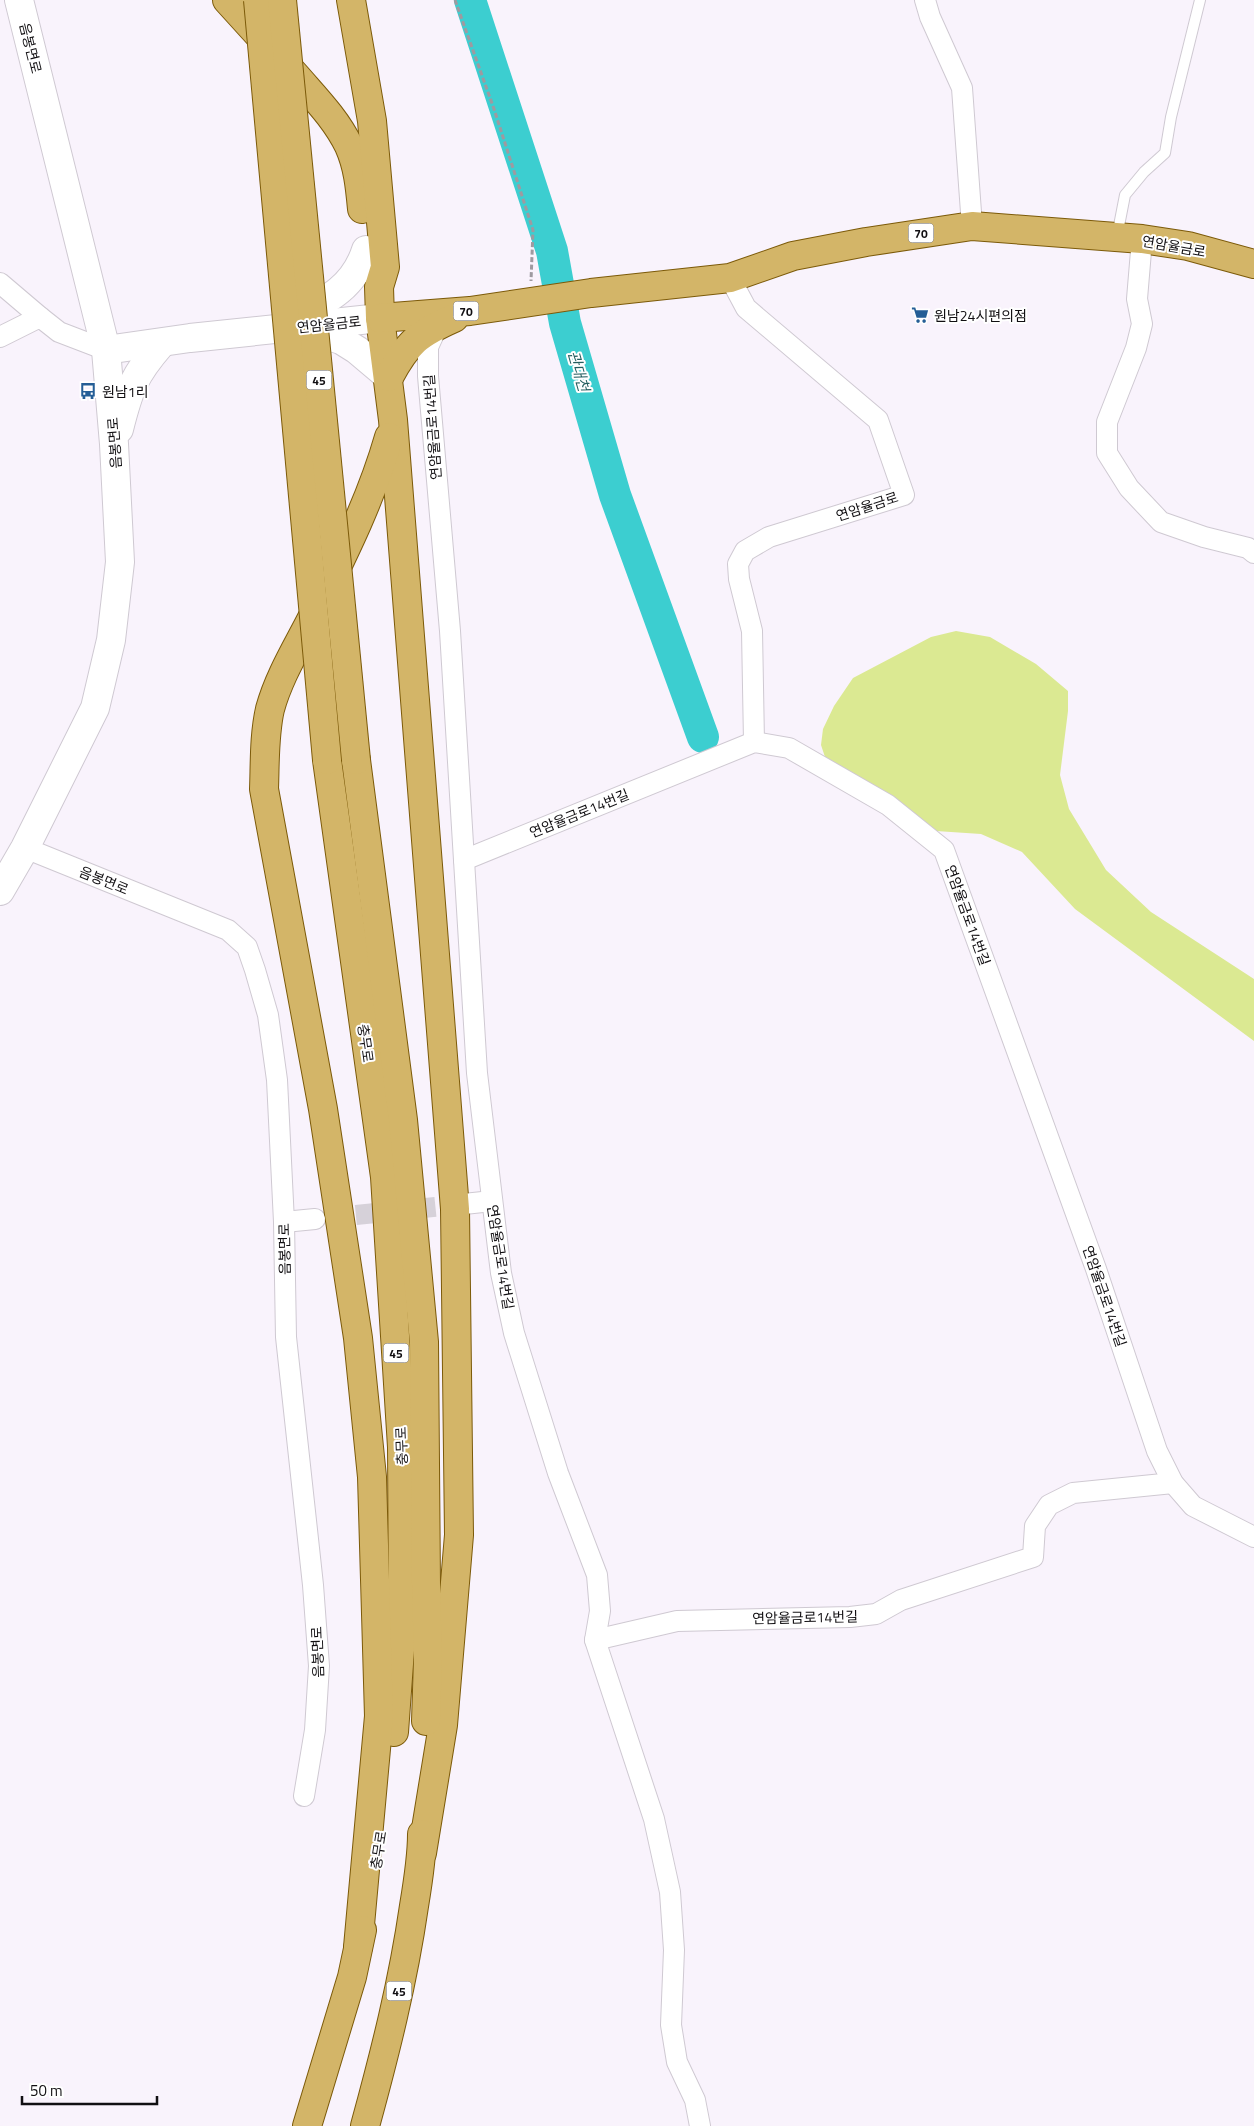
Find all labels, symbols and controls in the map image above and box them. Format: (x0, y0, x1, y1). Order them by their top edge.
street label: 음봉면로 (15, 20, 47, 76)
road number: 70 (908, 224, 934, 242)
street label: 연암율금로 (1140, 230, 1208, 262)
road number: 70 (454, 302, 478, 321)
supermarket icon: 원남24시편의점 (910, 305, 930, 325)
place label: 원남24시편의점 (934, 305, 1027, 326)
street label: 연암율금로 (296, 310, 362, 338)
water label: 관대천 (562, 348, 596, 396)
road number: 45 (306, 370, 332, 390)
street label: 연암율금로14번길 (418, 373, 446, 481)
bus stop icon: 원남1리 (78, 381, 98, 401)
place label: 원남1리 (102, 381, 148, 402)
street label: 음봉면로 (102, 416, 126, 469)
street label: 연암율금로 (833, 486, 901, 526)
street label: 연암율금로14번길 (526, 783, 632, 843)
street label: 음봉면로 (76, 861, 132, 899)
street label: 연암율금로14번길 (940, 862, 996, 968)
street label: 충무로 (353, 1022, 379, 1064)
street label: 연암율금로14번길 (482, 1203, 520, 1311)
street label: 음봉면로 (273, 1223, 295, 1275)
street label: 연암율금로14번길 (1078, 1243, 1132, 1349)
road number: 45 (384, 1344, 408, 1362)
street label: 충무로 (390, 1426, 412, 1466)
street label: 연암율금로14번길 (752, 1606, 858, 1628)
street label: 음봉면로 (306, 1626, 328, 1678)
street label: 충무로 (365, 1829, 391, 1871)
road number: 45 (386, 1982, 412, 2000)
scale bar (22, 2074, 158, 2106)
text: 50 m (30, 2079, 63, 2102)

